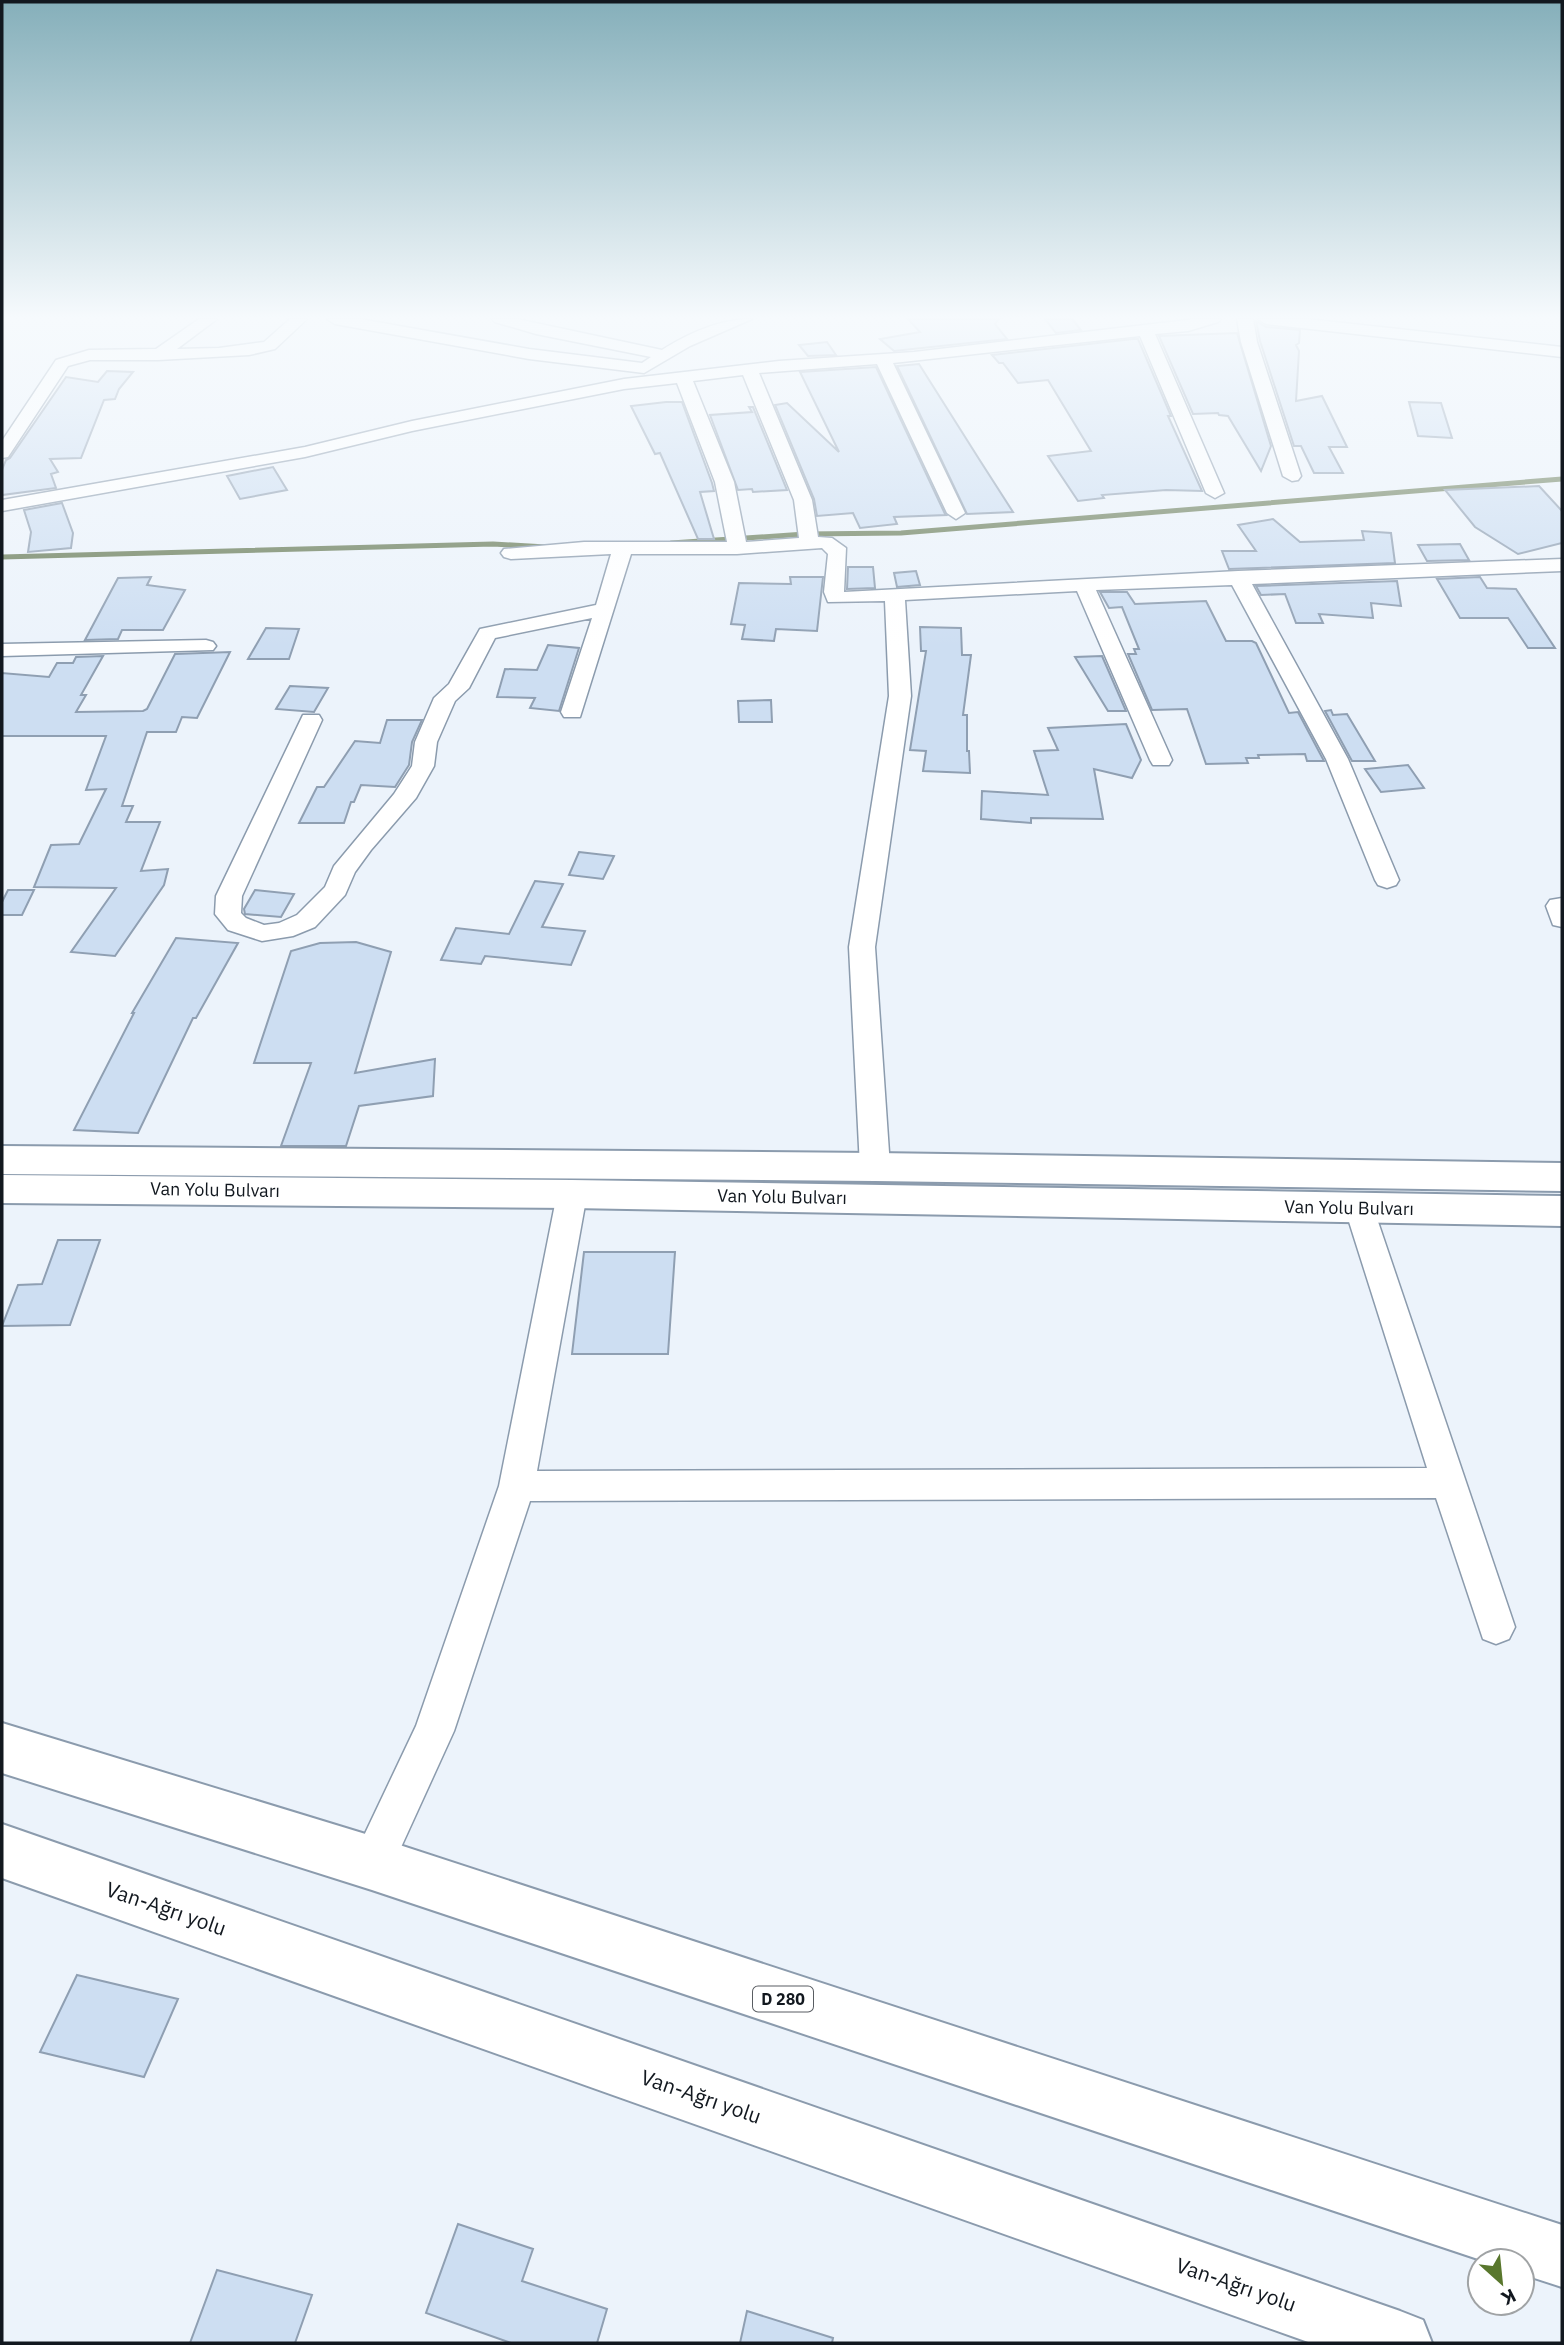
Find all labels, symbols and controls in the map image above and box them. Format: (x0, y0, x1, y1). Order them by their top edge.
street label: Van Yolu Bulvarı (150, 1177, 280, 1202)
street label: Van Yolu Bulvarı (717, 1184, 847, 1209)
street label: Van Yolu Bulvarı (1284, 1195, 1414, 1220)
street label: Van-Ağrı yolu (102, 1874, 230, 1942)
road number: D 280 (753, 1986, 813, 2011)
street label: Van-Ağrı yolu (637, 2062, 765, 2130)
north arrow (1466, 2247, 1536, 2317)
street label: Van-Ağrı yolu (1172, 2250, 1300, 2318)
text: K (1497, 2283, 1520, 2311)

